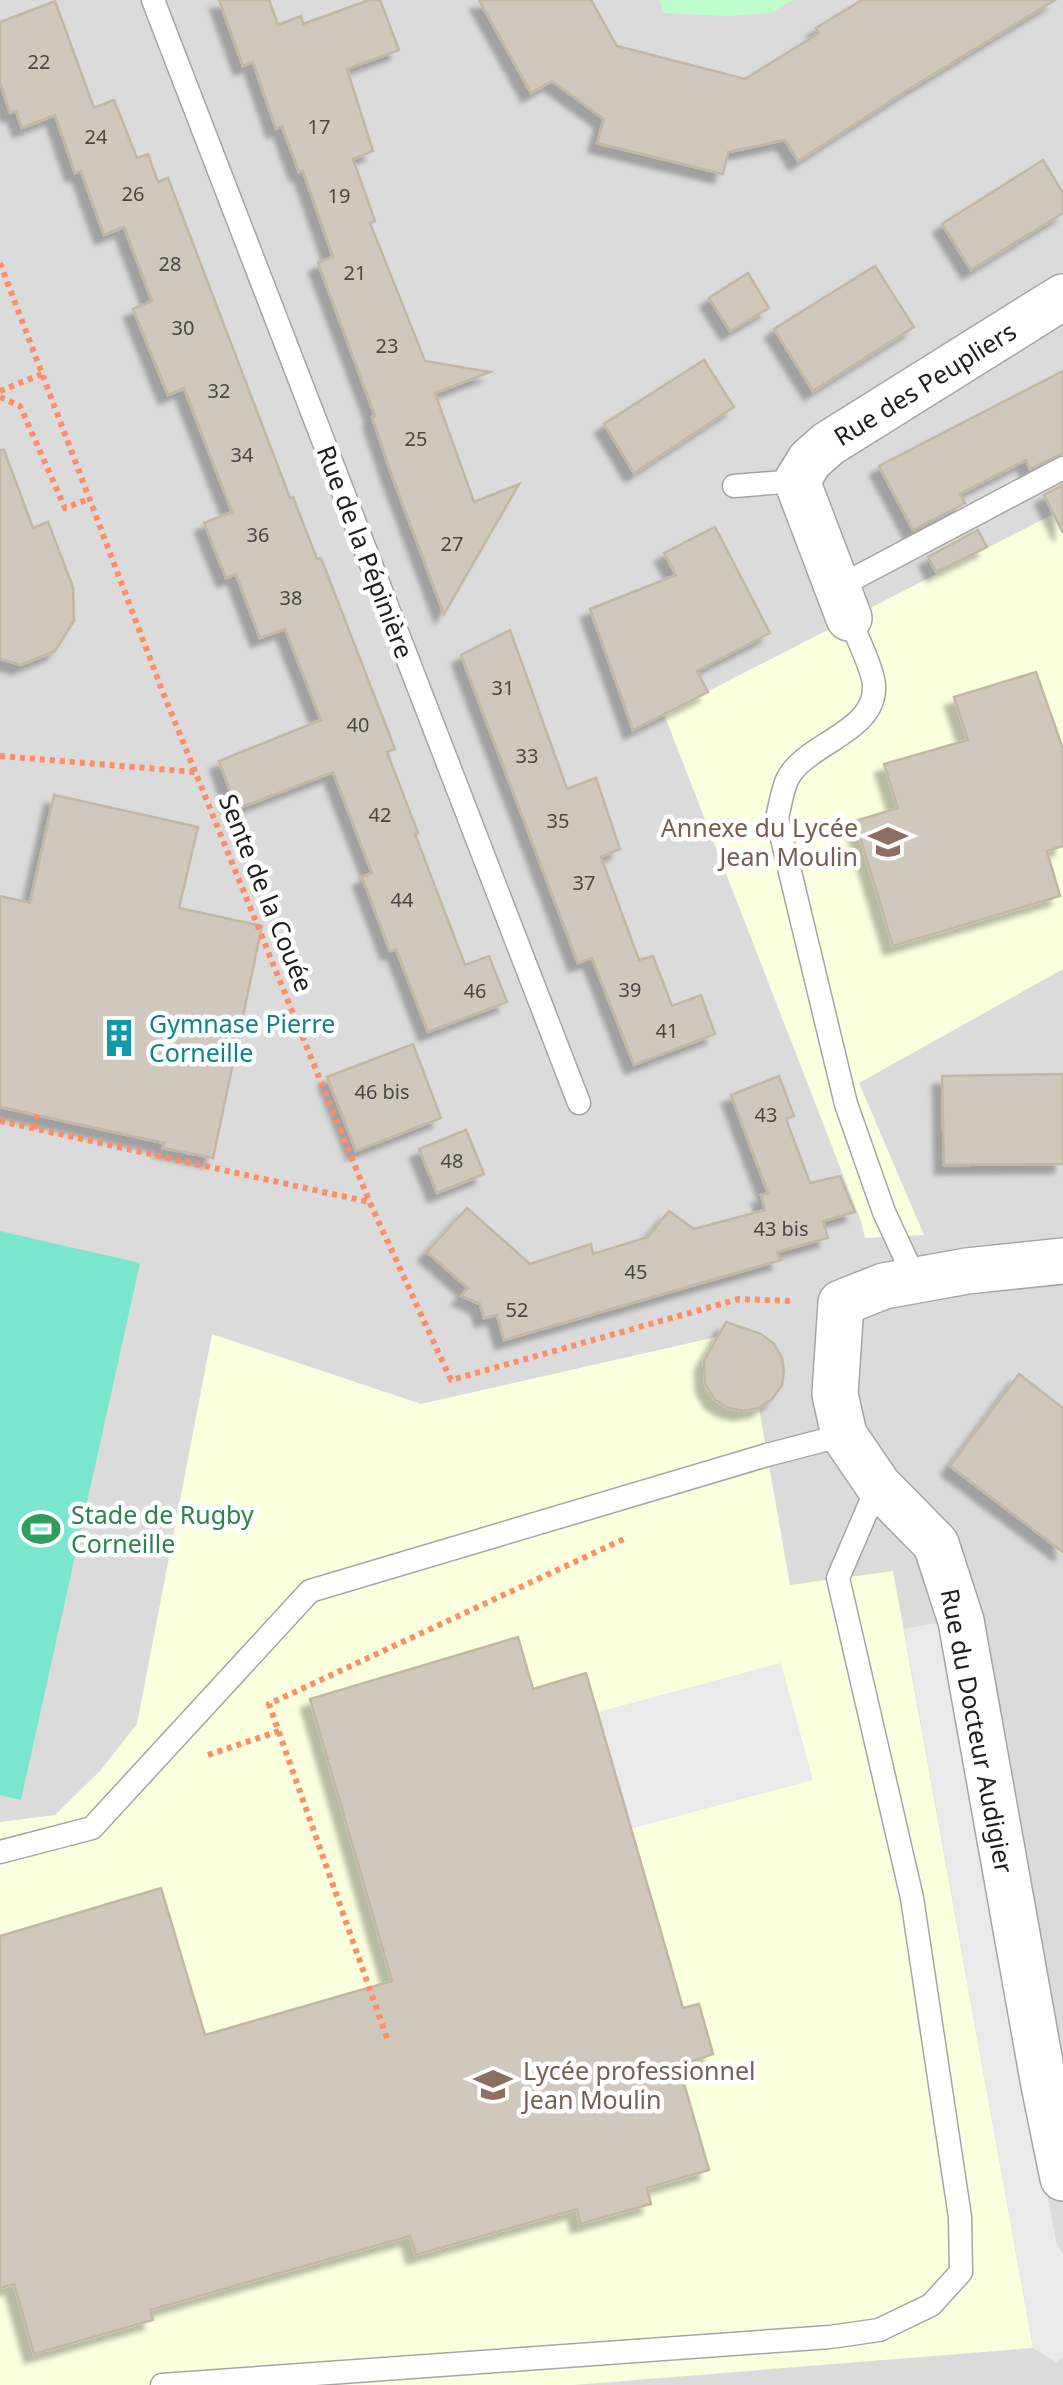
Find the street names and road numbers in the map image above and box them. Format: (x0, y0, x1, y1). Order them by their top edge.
street label: Rue des Peupliers (827, 313, 1022, 453)
street label: Rue de la Pépinière (310, 440, 422, 663)
street label: Sente de la Couée (212, 789, 322, 997)
street label: Rue du Docteur Audigier (934, 1586, 1022, 1876)

